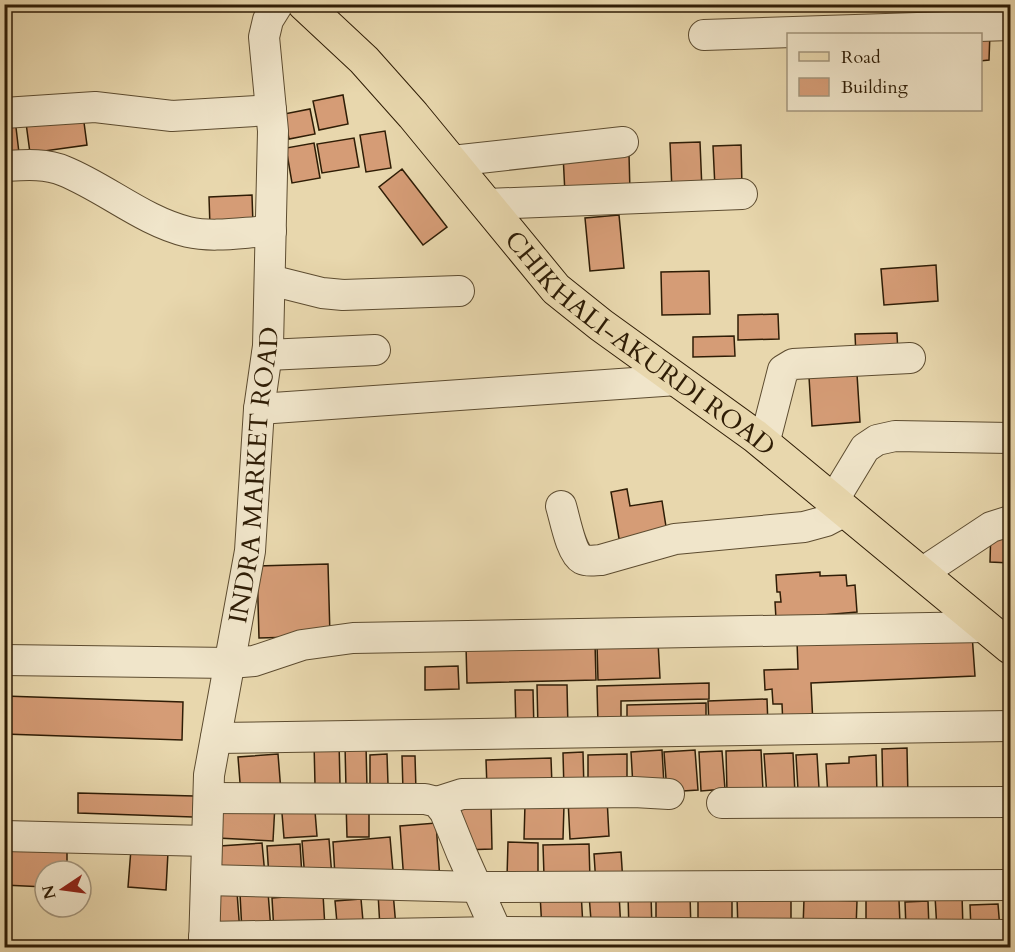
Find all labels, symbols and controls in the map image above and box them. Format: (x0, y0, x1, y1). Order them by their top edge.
legend (787, 33, 982, 111)
text: Road (841, 45, 881, 70)
text: Building (841, 75, 909, 100)
street label: CHIKHALI-AKURDI ROAD (497, 223, 783, 463)
street label: INDRA MARKET ROAD (220, 326, 286, 626)
north arrow (33, 859, 93, 919)
text: N (37, 883, 62, 901)

